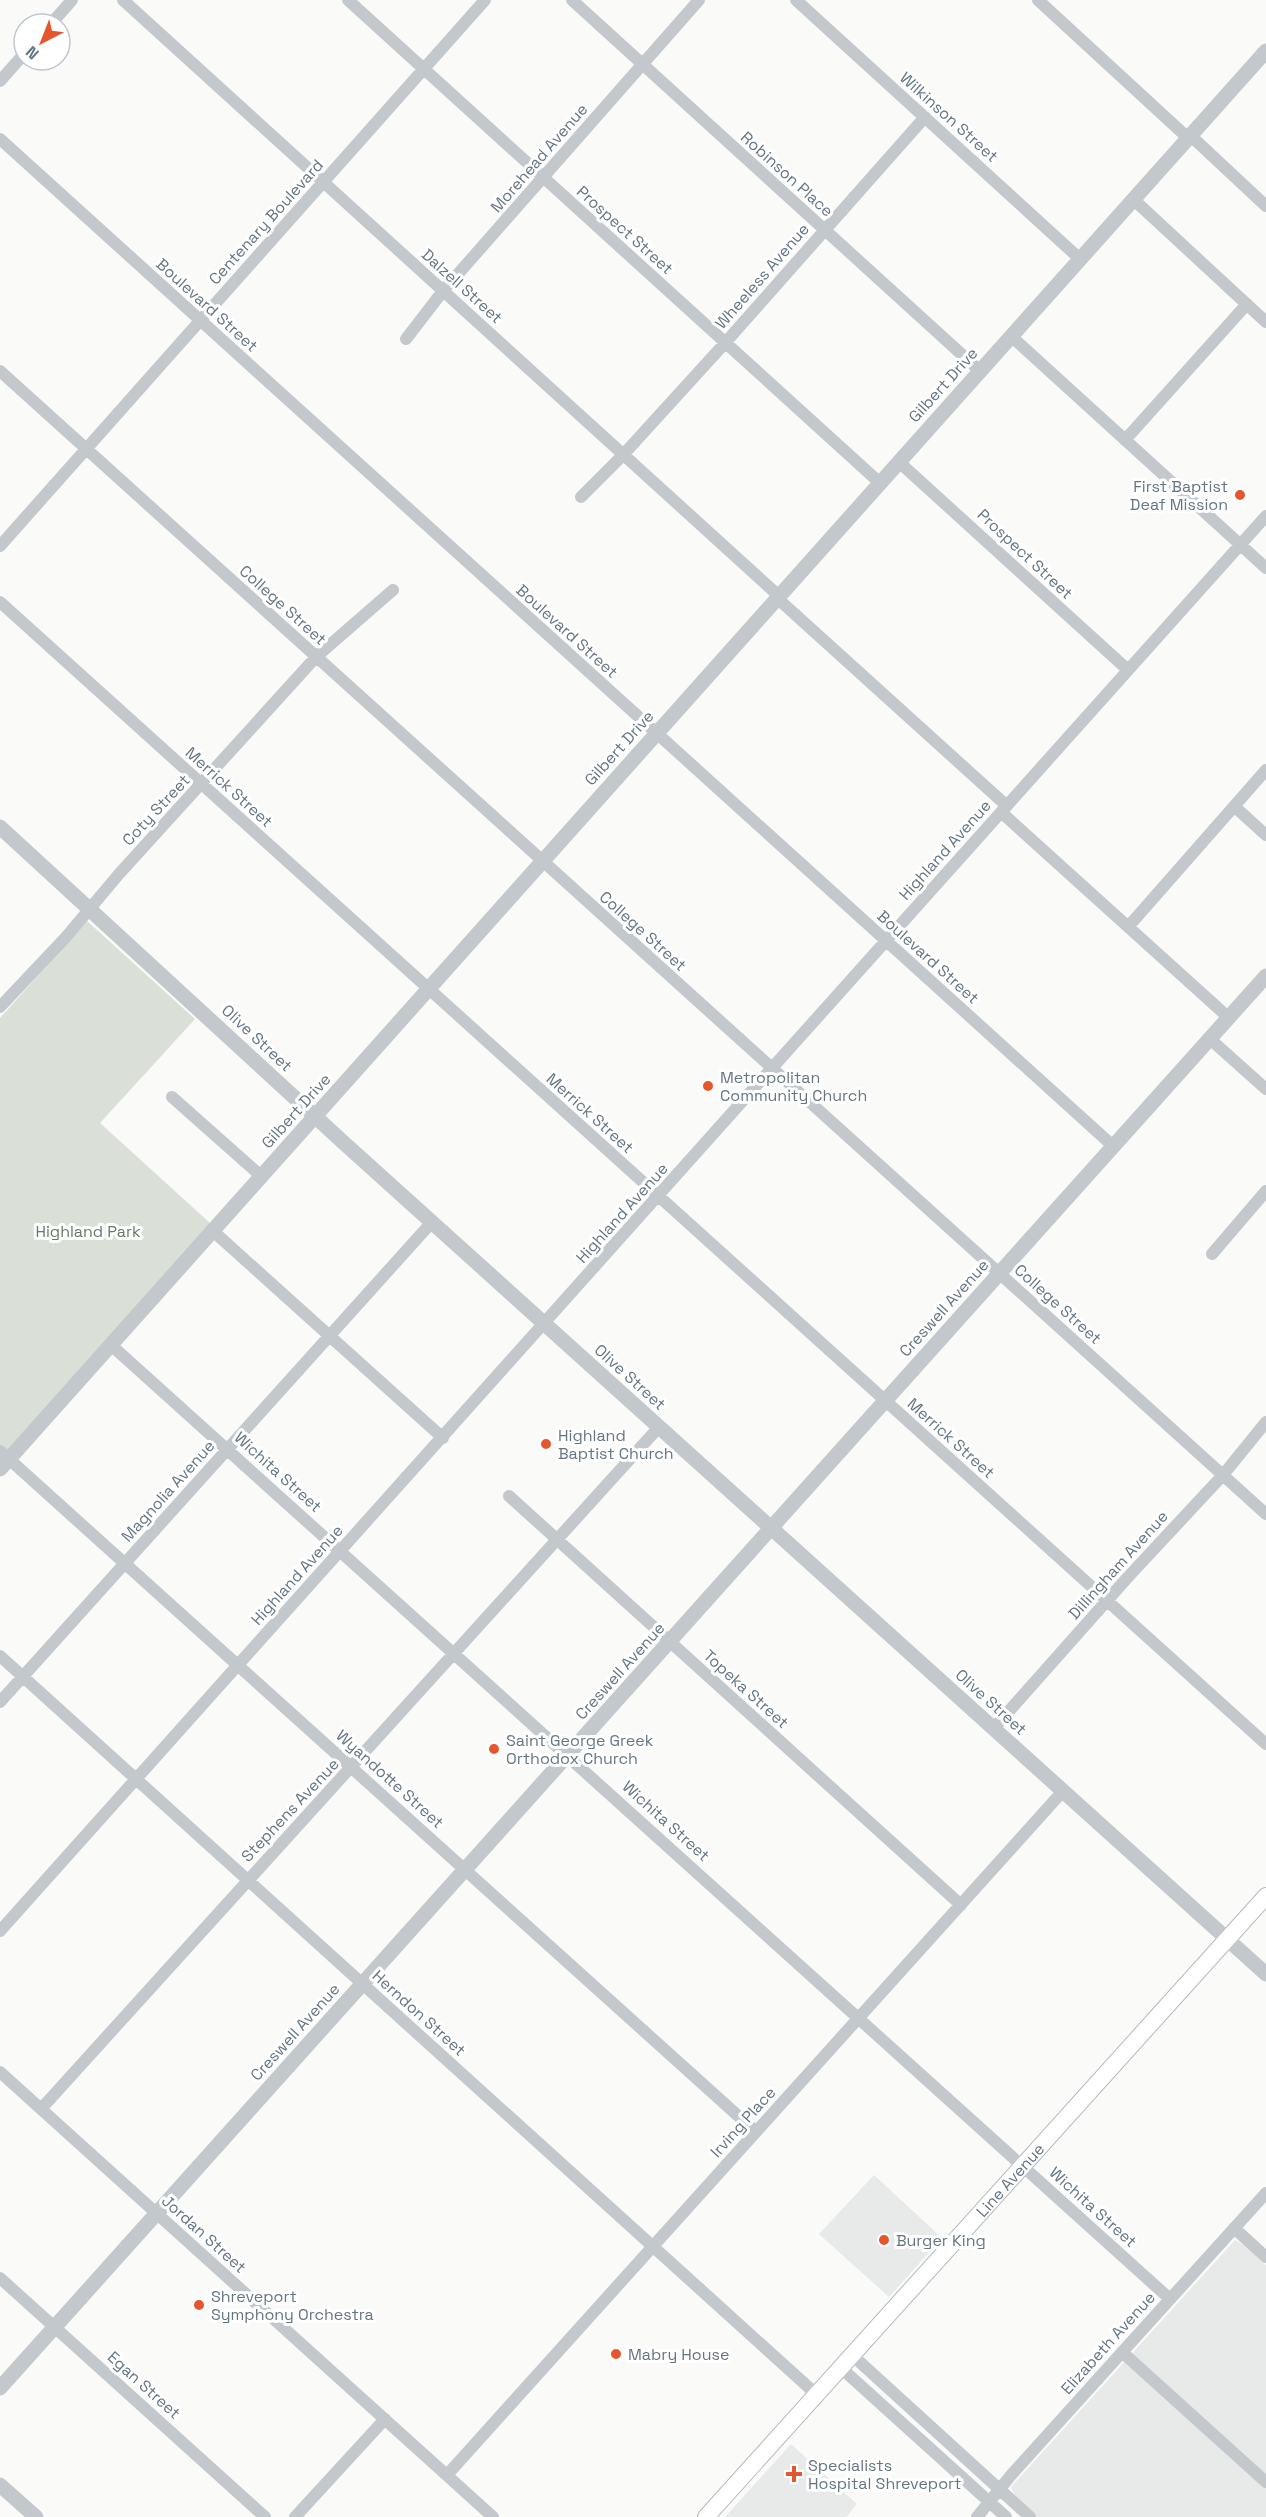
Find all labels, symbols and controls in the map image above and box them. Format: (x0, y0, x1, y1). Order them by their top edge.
north arrow (12, 12, 72, 72)
text: N (21, 41, 43, 64)
street label: Wilkinson Street (895, 67, 1003, 167)
street label: Morehead Avenue (486, 99, 592, 217)
street label: Robinson Place (736, 127, 838, 221)
street label: Centenary Boulevard (204, 155, 328, 289)
street label: Prospect Street (572, 181, 678, 279)
street label: Wheeless Avenue (710, 219, 814, 333)
street label: Dalzell Street (417, 244, 507, 328)
street label: Boulevard Street (152, 254, 262, 356)
street label: Gilbert Drive (904, 343, 982, 427)
place label: First Baptist Deaf Mission (1130, 476, 1228, 515)
marker: First Baptist Deaf Mission (1233, 488, 1247, 502)
street label: Prospect Street (973, 504, 1077, 604)
street label: College Street (235, 560, 331, 650)
street label: Boulevard Street (512, 580, 622, 682)
street label: Gilbert Drive (580, 706, 658, 790)
street label: Merrick Street (181, 742, 277, 832)
street label: Coty Street (118, 770, 194, 850)
street label: Highland Avenue (894, 795, 996, 905)
street label: College Street (595, 886, 691, 976)
street label: Boulevard Street (873, 906, 983, 1008)
street label: Olive Street (217, 1000, 297, 1076)
place label: Metropolitan Community Church (720, 1067, 867, 1106)
street label: Merrick Street (542, 1068, 638, 1158)
street label: Gilbert Drive (257, 1069, 335, 1153)
marker: Metropolitan Community Church (701, 1079, 715, 1093)
street label: Highland Avenue (571, 1158, 673, 1268)
park label: Highland Park (35, 1221, 141, 1242)
street label: Creswell Avenue (895, 1255, 993, 1361)
street label: College Street (1010, 1259, 1106, 1349)
street label: Olive Street (590, 1339, 670, 1415)
street label: Merrick Street (903, 1393, 999, 1483)
place label: Highland Baptist Church (558, 1425, 674, 1464)
street label: Wichita Street (230, 1427, 326, 1517)
street label: Magnolia Avenue (117, 1436, 219, 1546)
marker: Highland Baptist Church (539, 1437, 553, 1451)
street label: Dillingham Avenue (1064, 1506, 1172, 1624)
street label: Highland Avenue (246, 1520, 348, 1630)
street label: Creswell Avenue (571, 1618, 669, 1724)
street label: Topeka Street (699, 1645, 793, 1733)
street label: Olive Street (951, 1664, 1031, 1740)
street label: Wyandotte Street (332, 1725, 448, 1833)
place label: Saint George Greek Orthodox Church (506, 1730, 654, 1769)
marker: Saint George Greek Orthodox Church (487, 1742, 501, 1756)
street label: Stephens Avenue (236, 1754, 344, 1866)
street label: Wichita Street (618, 1776, 714, 1866)
street label: Herndon Street (368, 1965, 470, 2061)
street label: Creswell Avenue (246, 1979, 344, 2085)
street label: Irving Place (706, 2082, 780, 2162)
street label: Line Avenue (971, 2138, 1049, 2221)
street label: Wichita Street (1045, 2162, 1141, 2252)
street label: Jordan Street (157, 2190, 251, 2278)
place label: Burger King (896, 2230, 986, 2251)
marker: Burger King (877, 2233, 891, 2247)
place label: Shreveport Symphony Orchestra (211, 2286, 374, 2325)
street label: Elizabeth Avenue (1056, 2287, 1160, 2399)
marker: Shreveport Symphony Orchestra (192, 2298, 206, 2312)
place label: Mabry House (628, 2344, 729, 2365)
street label: Egan Street (103, 2347, 185, 2423)
marker: Mabry House (609, 2347, 623, 2361)
place label: Specialists Hospital Shreveport (808, 2455, 961, 2494)
marker: Specialists Hospital Shreveport (785, 2465, 803, 2483)

